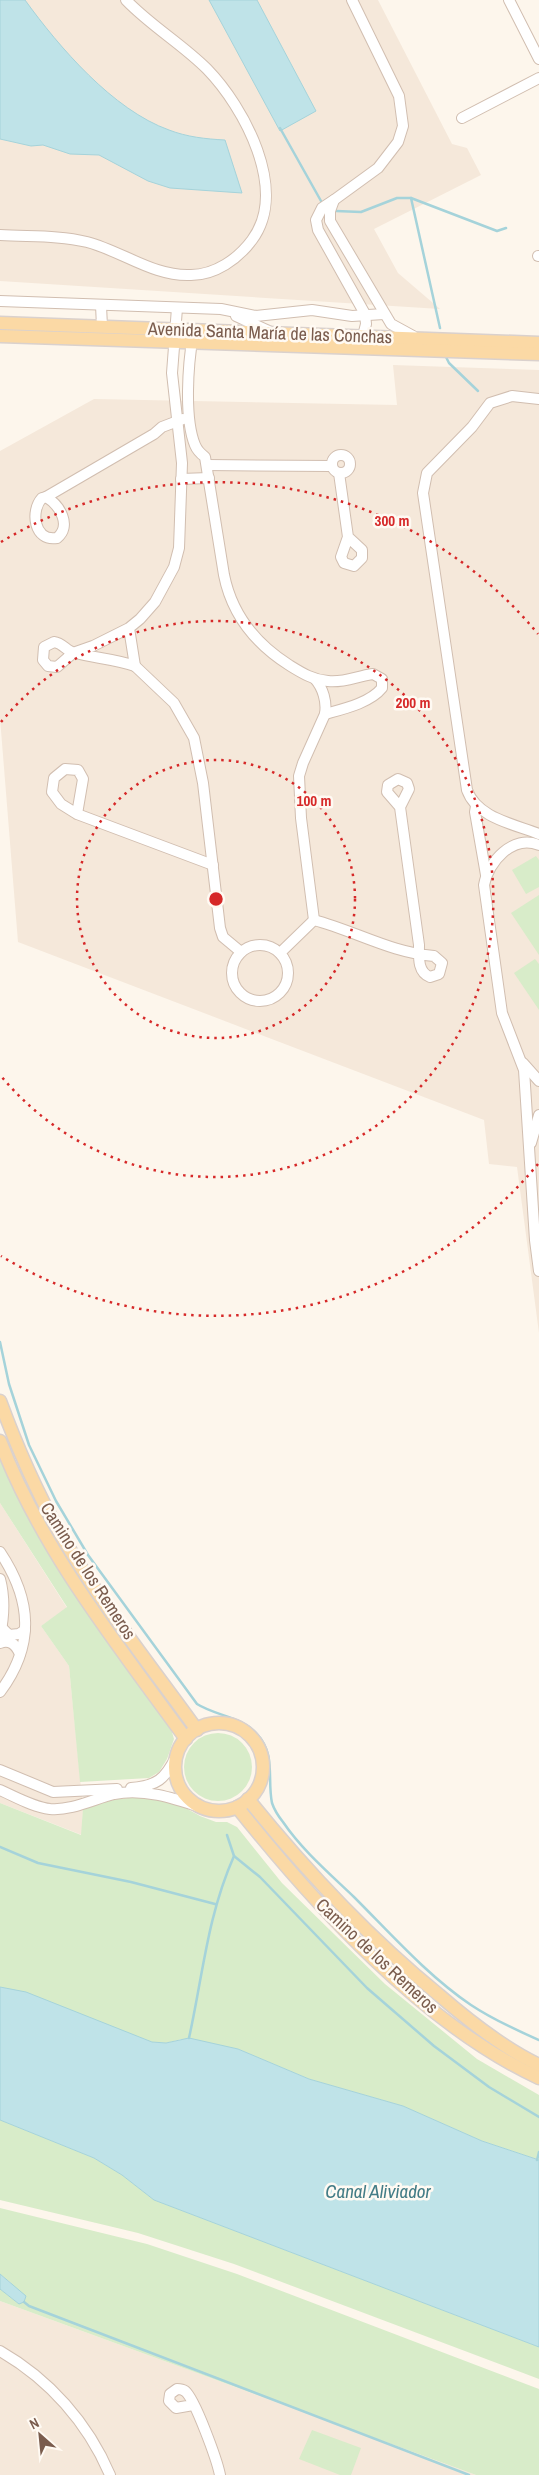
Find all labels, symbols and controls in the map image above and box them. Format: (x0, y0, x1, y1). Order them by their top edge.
street label: Avenida Santa María de las Conchas (147, 316, 393, 349)
text: 300 m (375, 510, 409, 531)
text: 200 m (396, 692, 430, 713)
text: 100 m (297, 790, 331, 811)
centre of rings (207, 890, 225, 908)
street label: Camino de los Remeros (35, 1497, 142, 1644)
street label: Camino de los Remeros (311, 1892, 444, 2019)
water label: Canal Aliviador (325, 2178, 432, 2204)
north arrow (15, 2410, 65, 2460)
text: N (26, 2414, 42, 2433)

